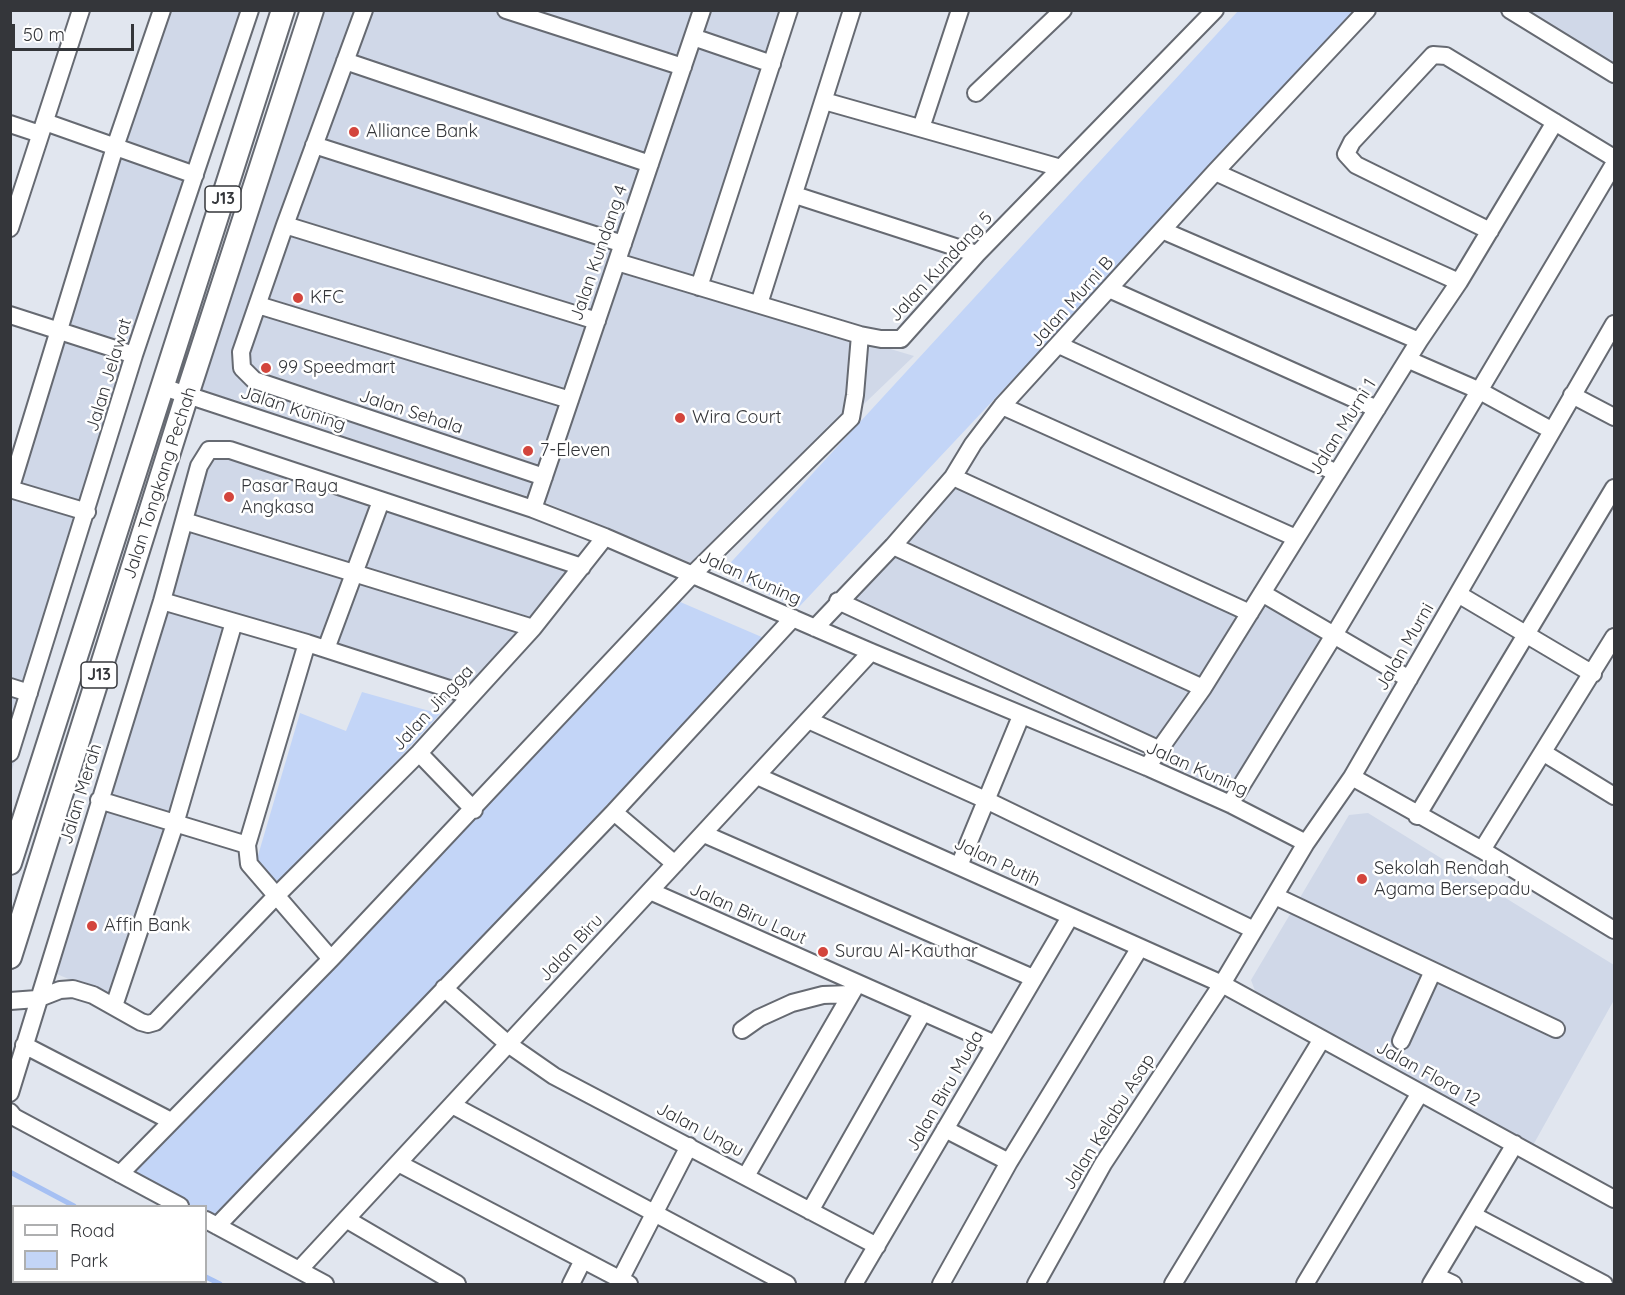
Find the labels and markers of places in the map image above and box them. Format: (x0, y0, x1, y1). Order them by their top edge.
place label: Alliance Bank (366, 121, 478, 143)
marker: Alliance Bank (347, 125, 361, 139)
place label: KFC (310, 287, 344, 309)
marker: KFC (291, 291, 305, 305)
place label: 99 Speedmart (278, 357, 396, 379)
marker: 99 Speedmart (259, 361, 273, 375)
place label: Wira Court (692, 407, 782, 429)
marker: Wira Court (673, 411, 687, 425)
place label: 7-Eleven (540, 440, 611, 462)
marker: 7-Eleven (521, 444, 535, 458)
place label: Pasar Raya Angkasa (241, 476, 338, 518)
marker: Pasar Raya Angkasa (222, 490, 236, 504)
place label: Sekolah Rendah Agama Bersepadu (1374, 858, 1531, 900)
marker: Sekolah Rendah Agama Bersepadu (1355, 872, 1369, 886)
place label: Affin Bank (104, 915, 190, 937)
marker: Affin Bank (85, 919, 99, 933)
place label: Surau Al-Kauthar (835, 941, 978, 963)
marker: Surau Al-Kauthar (816, 945, 830, 959)

